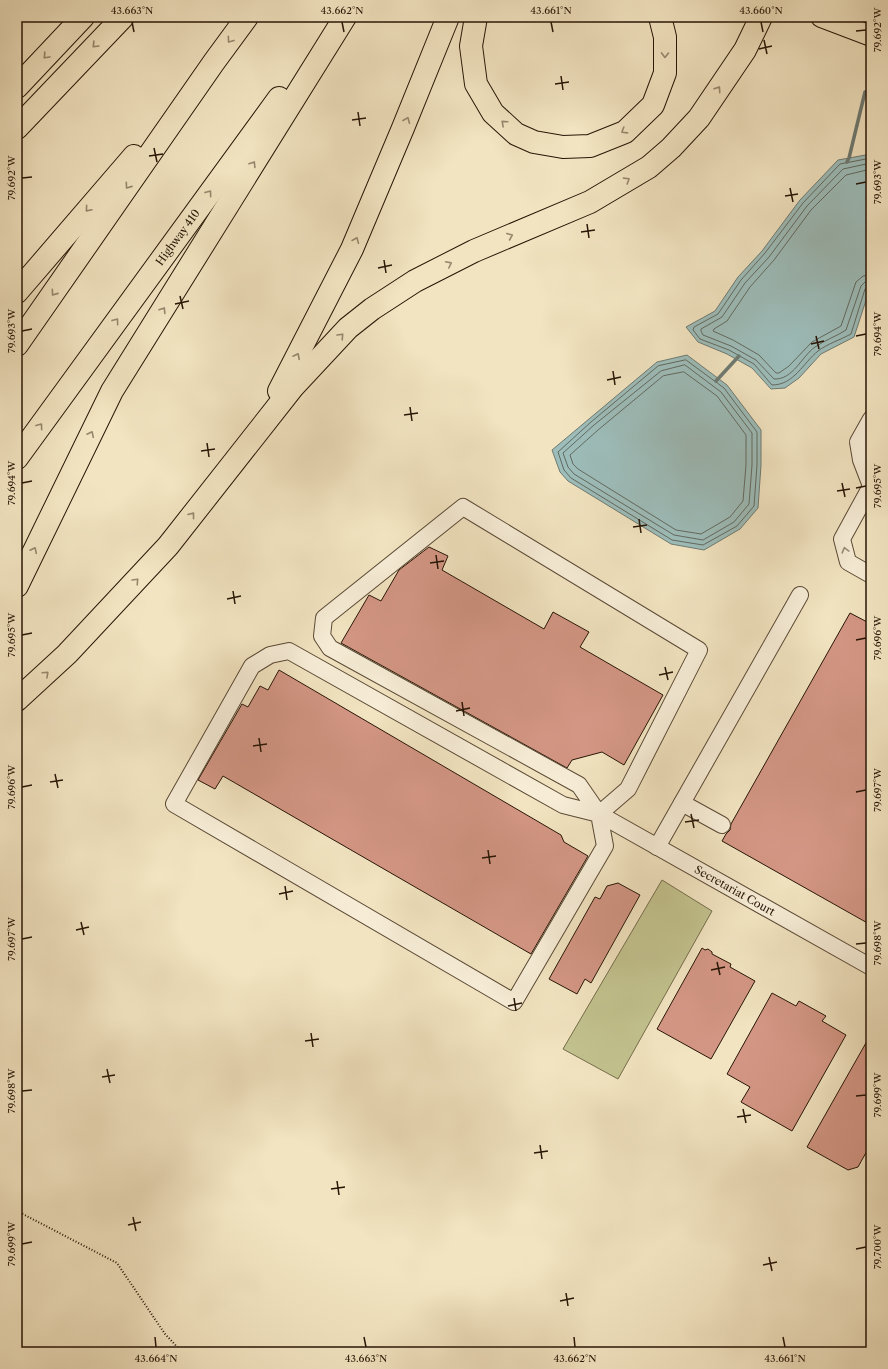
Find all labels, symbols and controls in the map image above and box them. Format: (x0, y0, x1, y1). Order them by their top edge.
text: 43.663°N (111, 4, 153, 17)
text: 43.662°N (321, 4, 363, 17)
text: 43.661°N (530, 4, 572, 17)
text: 43.660°N (739, 4, 783, 17)
text: 79.692°W (871, 7, 884, 52)
one-way arrow (228, 35, 235, 42)
one-way arrow (93, 40, 100, 48)
one-way arrow (44, 51, 51, 58)
one-way arrow (661, 52, 669, 58)
one-way arrow (714, 87, 721, 94)
one-way arrow (402, 117, 410, 124)
one-way arrow (501, 121, 509, 128)
one-way arrow (621, 126, 628, 134)
text: 79.692°W (5, 155, 18, 200)
text: 79.693°W (871, 159, 884, 204)
one-way arrow (249, 161, 256, 168)
one-way arrow (623, 177, 630, 185)
one-way arrow (125, 182, 133, 189)
one-way arrow (204, 191, 211, 198)
one-way arrow (86, 204, 93, 211)
street label: Highway 410 (153, 206, 203, 268)
one-way arrow (507, 232, 514, 240)
one-way arrow (351, 237, 359, 244)
one-way arrow (445, 261, 452, 269)
one-way arrow (51, 289, 59, 296)
one-way arrow (158, 307, 165, 314)
text: 79.693°W (5, 308, 18, 353)
text: 79.694°W (871, 311, 884, 356)
one-way arrow (111, 318, 119, 325)
one-way arrow (337, 333, 344, 341)
one-way arrow (292, 353, 300, 360)
one-way arrow (35, 424, 42, 431)
one-way arrow (86, 430, 94, 438)
text: 79.694°W (5, 460, 18, 505)
text: 79.695°W (871, 463, 884, 508)
one-way arrow (188, 512, 195, 519)
one-way arrow (29, 547, 37, 555)
one-way arrow (841, 547, 849, 553)
one-way arrow (131, 578, 138, 585)
text: 79.695°W (5, 612, 18, 657)
text: 79.696°W (871, 615, 884, 660)
one-way arrow (41, 671, 49, 679)
text: 79.696°W (5, 764, 18, 809)
text: 79.697°W (871, 767, 884, 812)
street label: Secretariat Court (692, 862, 778, 919)
text: 79.697°W (5, 916, 18, 961)
text: 79.698°W (871, 920, 884, 965)
text: 79.698°W (5, 1068, 18, 1113)
text: 79.699°W (871, 1072, 884, 1117)
text: 79.699°W (5, 1221, 18, 1266)
text: 79.700°W (871, 1224, 884, 1269)
text: 43.664°N (135, 1352, 177, 1365)
text: 43.663°N (345, 1352, 387, 1365)
text: 43.662°N (554, 1352, 596, 1365)
text: 43.661°N (764, 1352, 806, 1365)

